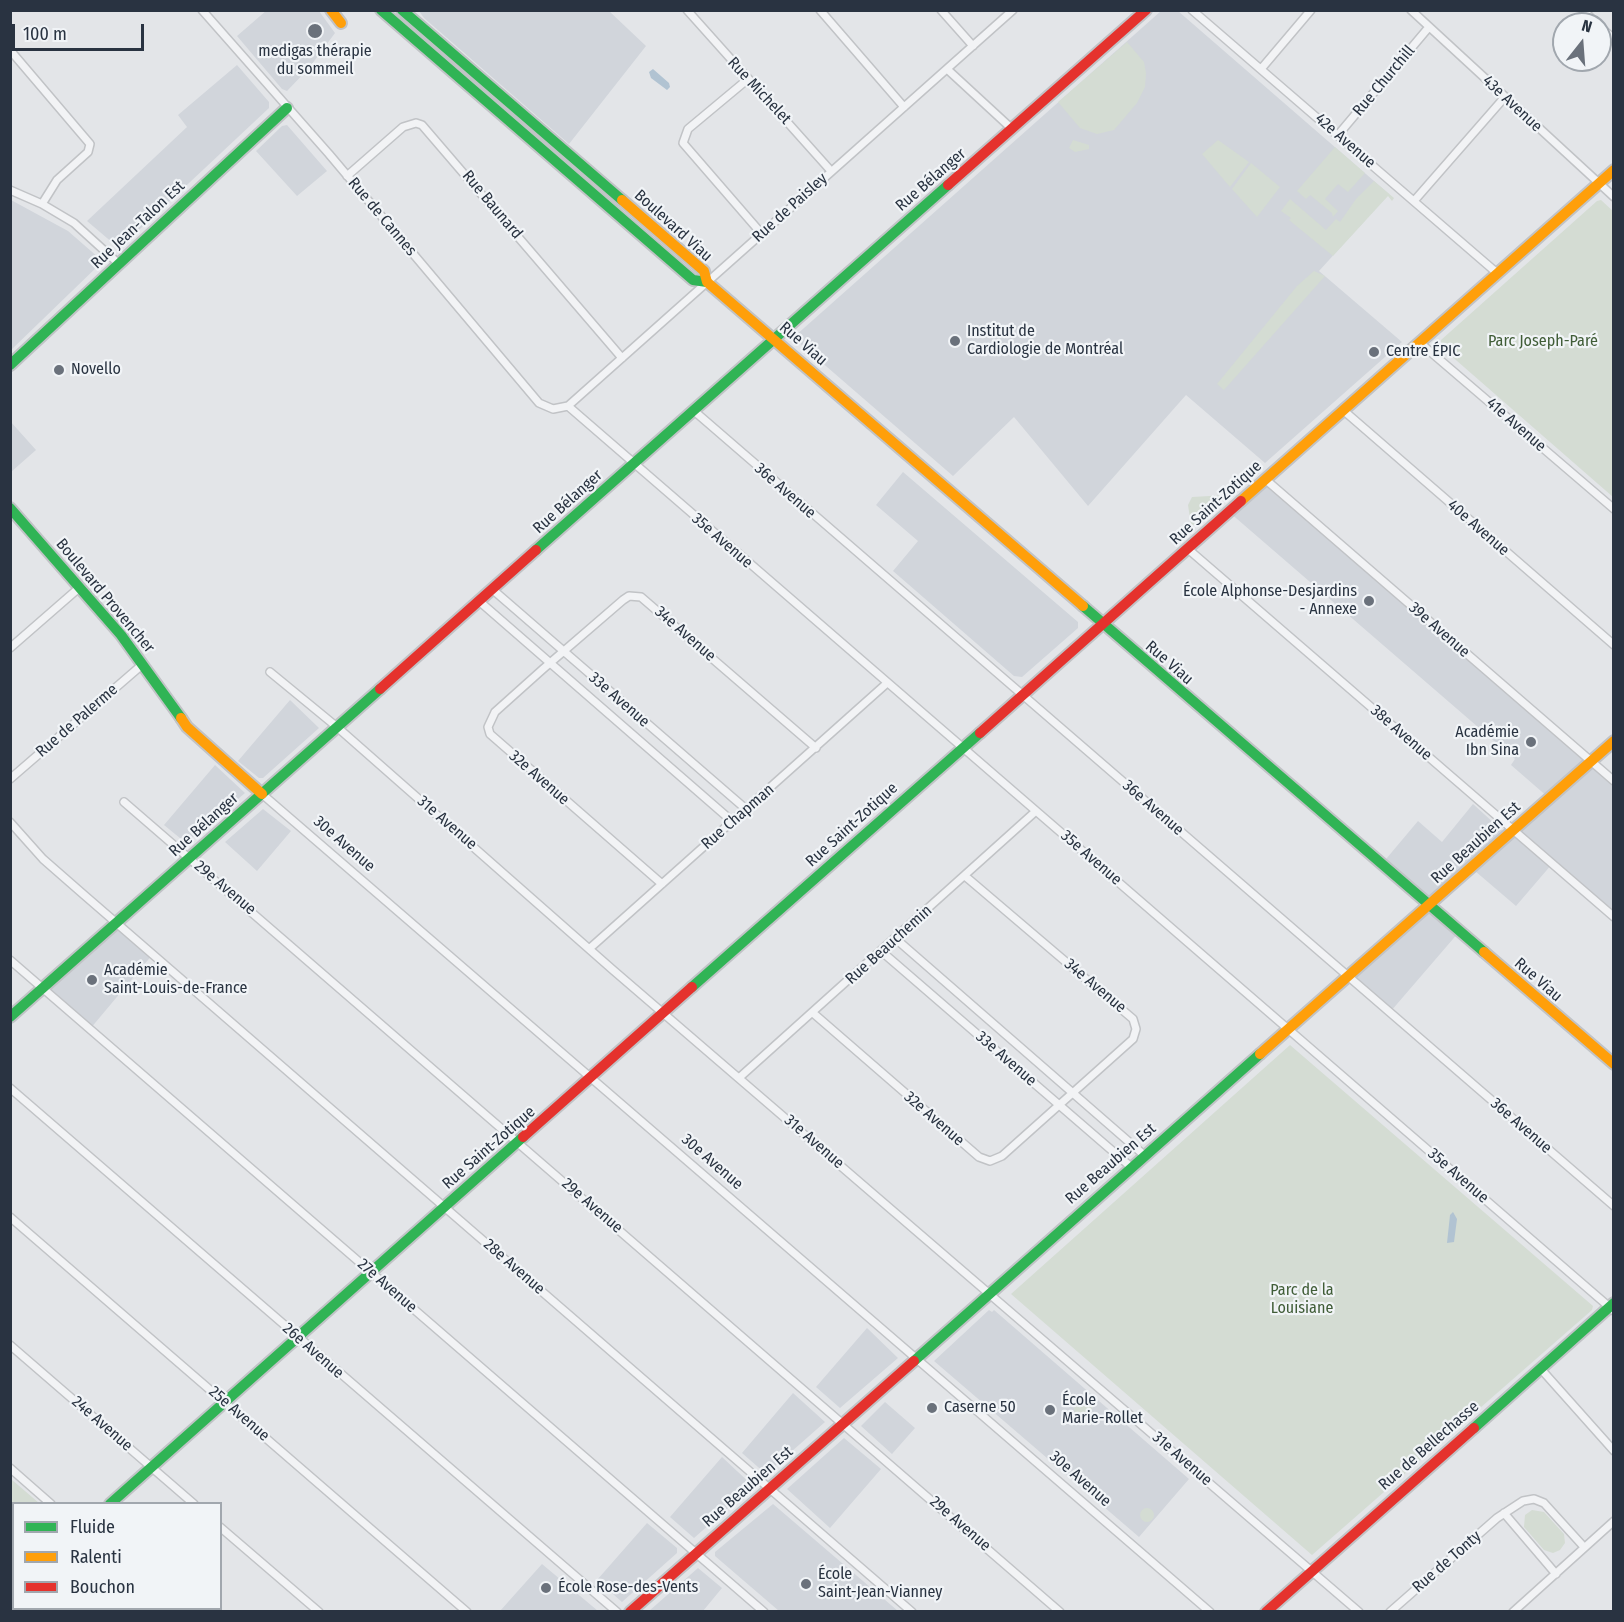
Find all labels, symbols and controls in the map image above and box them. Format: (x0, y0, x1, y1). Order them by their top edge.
scale bar (15, 12, 147, 50)
north arrow (1552, 12, 1612, 72)
text: N (1579, 16, 1594, 37)
marker: medigas thérapie du sommeil (306, 22, 324, 40)
text: 100 m (23, 23, 67, 45)
place label: medigas thérapie du sommeil (258, 42, 372, 80)
street label: Rue Churchill (1349, 42, 1419, 120)
street label: Rue Michelet (723, 54, 795, 128)
street label: 43e Avenue (1478, 72, 1546, 136)
street label: 42e Avenue (1311, 109, 1379, 173)
street label: Rue Bélanger (892, 144, 970, 216)
street label: Rue Baunard (458, 167, 526, 243)
street label: Rue de Paisley (749, 169, 831, 247)
street label: Rue de Cannes (344, 174, 420, 260)
street label: Rue Jean-Talon Est (87, 177, 189, 273)
street label: Boulevard Viau (630, 186, 716, 266)
street label: Rue Viau (775, 318, 831, 370)
place label: Institut de Cardiologie de Montréal (967, 322, 1123, 360)
park label: Parc Joseph-Paré (1488, 332, 1598, 352)
marker: Institut de Cardiologie de Montréal (948, 334, 962, 348)
place label: Centre ÉPIC (1386, 342, 1460, 362)
marker: Centre ÉPIC (1367, 345, 1381, 359)
place label: Novello (71, 360, 121, 380)
marker: Novello (52, 363, 66, 377)
street label: 41e Avenue (1482, 394, 1550, 456)
street label: Rue Saint-Zotique (1166, 457, 1266, 549)
street label: 36e Avenue (750, 459, 820, 523)
street label: Rue Bélanger (529, 466, 607, 538)
street label: 40e Avenue (1443, 496, 1513, 560)
street label: 35e Avenue (688, 509, 756, 573)
street label: Boulevard Provencher (52, 535, 158, 657)
place label: École Alphonse-Desjardins - Annexe (1183, 582, 1357, 620)
marker: École Alphonse-Desjardins - Annexe (1362, 594, 1376, 608)
street label: 39e Avenue (1405, 598, 1473, 662)
street label: 34e Avenue (651, 602, 719, 666)
street label: Rue Viau (1141, 637, 1197, 689)
street label: 33e Avenue (585, 668, 653, 732)
street label: Rue de Palerme (32, 680, 122, 762)
street label: 38e Avenue (1366, 701, 1436, 765)
place label: Académie Ibn Sina (1455, 723, 1519, 761)
marker: Académie Ibn Sina (1524, 735, 1538, 749)
street label: 32e Avenue (505, 747, 573, 809)
street label: 36e Avenue (1118, 776, 1188, 840)
street label: Rue Saint-Zotique (802, 779, 902, 871)
street label: Rue Chapman (698, 780, 778, 854)
street label: Rue Bélanger (165, 789, 243, 861)
street label: 31e Avenue (413, 792, 481, 854)
street label: Rue Beaubien Est (1427, 798, 1525, 888)
street label: 30e Avenue (309, 812, 379, 876)
street label: 35e Avenue (1057, 826, 1125, 890)
street label: 29e Avenue (190, 857, 260, 919)
street label: Rue Beauchemin (842, 901, 936, 989)
street label: Rue Viau (1510, 954, 1566, 1006)
street label: 34e Avenue (1060, 955, 1130, 1017)
place label: Académie Saint-Louis-de-France (104, 961, 248, 999)
marker: Académie Saint-Louis-de-France (85, 973, 99, 987)
street label: 33e Avenue (972, 1027, 1040, 1091)
street label: 32e Avenue (900, 1088, 968, 1150)
street label: 36e Avenue (1486, 1094, 1556, 1158)
street label: Rue Saint-Zotique (439, 1102, 539, 1194)
street label: 31e Avenue (780, 1111, 848, 1173)
street label: Rue Beaubien Est (1062, 1119, 1160, 1209)
street label: 30e Avenue (677, 1130, 747, 1194)
street label: 35e Avenue (1424, 1144, 1492, 1208)
street label: 29e Avenue (558, 1174, 626, 1238)
street label: 28e Avenue (479, 1235, 549, 1299)
street label: 27e Avenue (353, 1255, 421, 1317)
park label: Parc de la Louisiane (1270, 1281, 1334, 1319)
street label: 26e Avenue (278, 1319, 348, 1383)
street label: 25e Avenue (205, 1382, 273, 1446)
place label: École Marie-Rollet (1062, 1391, 1143, 1429)
street label: 24e Avenue (68, 1392, 136, 1456)
street label: Rue de Bellechasse (1375, 1397, 1483, 1495)
place label: Caserne 50 (944, 1398, 1016, 1418)
marker: Caserne 50 (925, 1401, 939, 1415)
marker: École Marie-Rollet (1043, 1403, 1057, 1417)
street label: 31e Avenue (1148, 1428, 1216, 1490)
street label: Rue Beaubien Est (699, 1442, 797, 1532)
street label: 30e Avenue (1045, 1447, 1115, 1511)
street label: 29e Avenue (926, 1492, 994, 1556)
legend (12, 1502, 222, 1610)
text: Fluide (70, 1516, 115, 1538)
street label: Rue de Tonty (1409, 1527, 1485, 1597)
text: Ralenti (70, 1546, 122, 1568)
place label: École Saint-Jean-Vianney (818, 1565, 942, 1603)
text: Bouchon (70, 1576, 135, 1598)
marker: École Saint-Jean-Vianney (799, 1577, 813, 1591)
place label: École Rose-des-Vents (558, 1578, 698, 1598)
marker: École Rose-des-Vents (539, 1581, 553, 1595)

